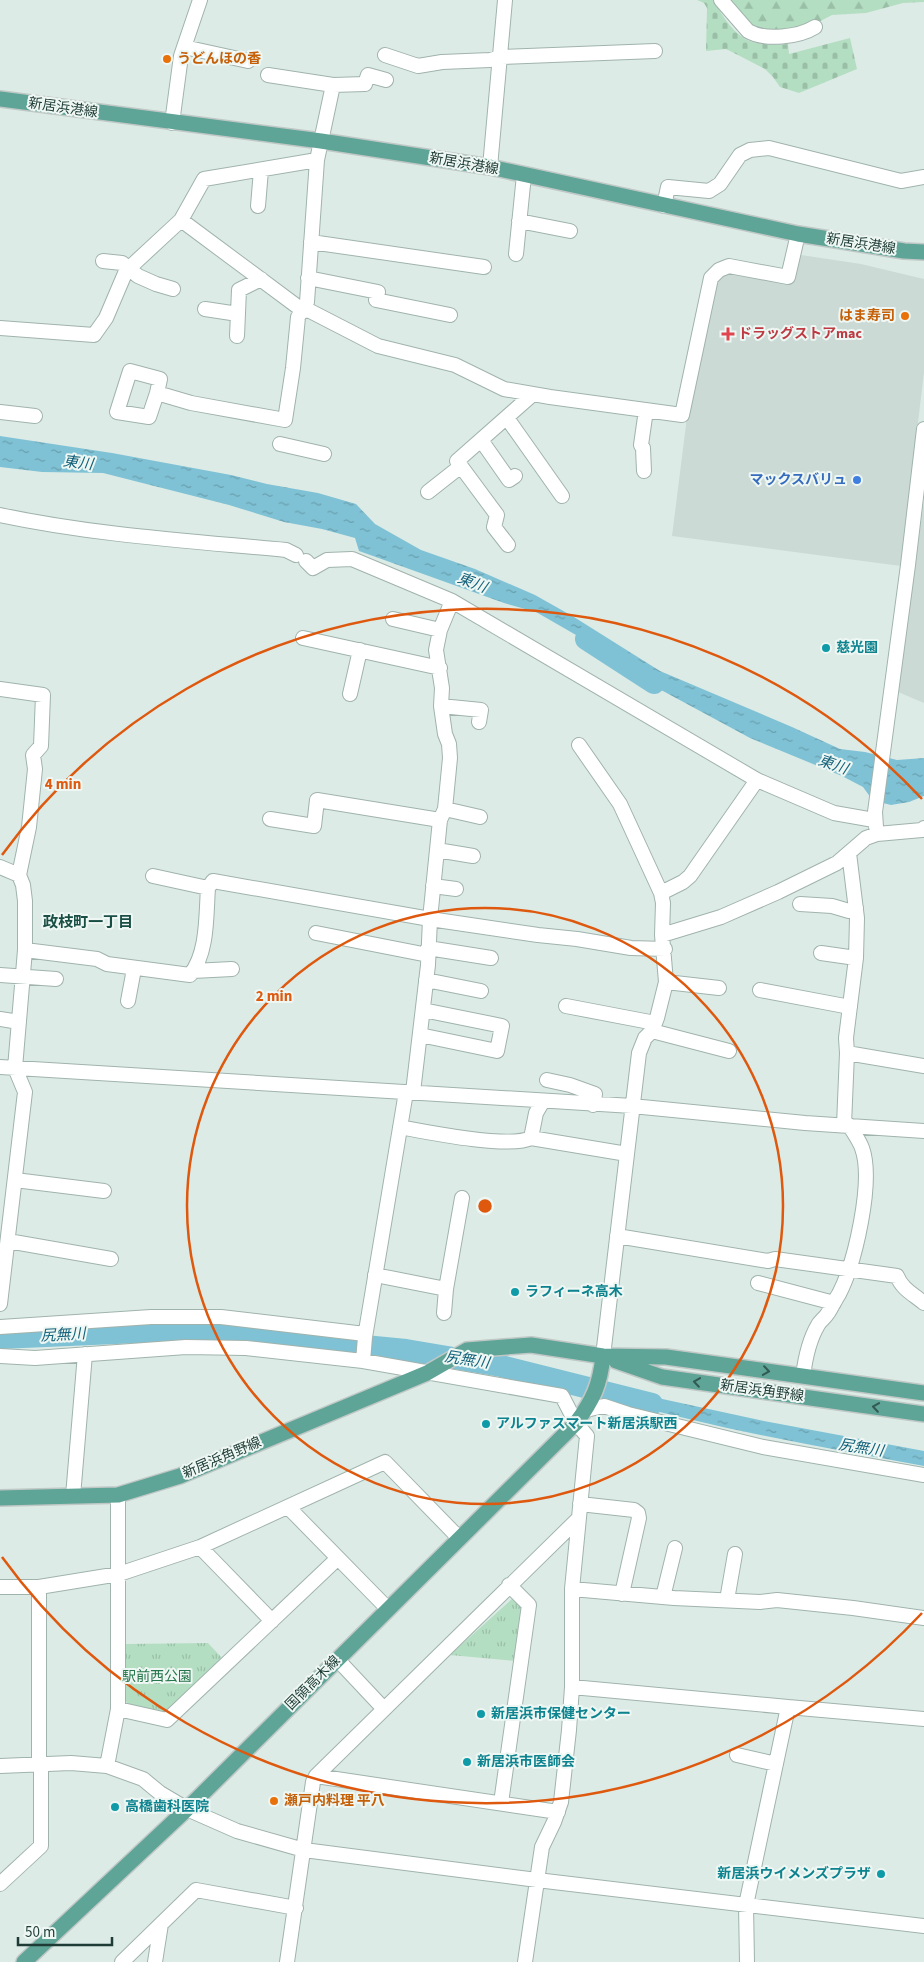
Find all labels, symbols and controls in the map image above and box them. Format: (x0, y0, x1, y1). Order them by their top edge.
place label: うどんほの香 (177, 49, 261, 69)
marker: うどんほの香 (161, 53, 173, 65)
street label: 新居浜港線 (27, 93, 99, 123)
street label: 新居浜港線 (428, 148, 500, 180)
street label: 新居浜港線 (825, 229, 897, 259)
place label: はま寿司 (839, 306, 895, 326)
marker: はま寿司 (899, 310, 911, 322)
place label: ドラッグストアmac (738, 324, 862, 344)
marker: ドラッグストアmac (722, 328, 734, 340)
water label: 東川 (62, 451, 96, 475)
place label: マックスバリュ (749, 470, 847, 490)
marker: マックスバリュ (851, 474, 863, 486)
water label: 東川 (454, 568, 492, 599)
place label: 慈光園 (836, 638, 878, 658)
marker: 慈光園 (820, 642, 832, 654)
water label: 東川 (815, 750, 852, 780)
text: 4 min (45, 774, 81, 795)
district label: 政枝町一丁目 (43, 912, 133, 933)
text: 2 min (256, 986, 292, 1007)
centre of rings (476, 1197, 494, 1215)
place label: ラフィーネ高木 (525, 1282, 623, 1302)
marker: ラフィーネ高木 (509, 1286, 521, 1298)
water label: 尻無川 (40, 1323, 88, 1347)
water label: 尻無川 (443, 1346, 493, 1374)
one-way arrow (762, 1365, 770, 1376)
street label: 新居浜角野線 (719, 1375, 805, 1407)
one-way arrow (693, 1378, 702, 1388)
one-way arrow (871, 1402, 879, 1413)
place label: アルファスマート新居浜駅西 (496, 1414, 677, 1434)
marker: アルファスマート新居浜駅西 (480, 1418, 492, 1430)
street label: 新居浜角野線 (179, 1432, 265, 1484)
water label: 尻無川 (837, 1434, 887, 1462)
street label: 国領高木線 (281, 1651, 345, 1715)
park label: 駅前西公園 (122, 1667, 192, 1687)
place label: 新居浜市保健センター (491, 1704, 631, 1724)
marker: 新居浜市保健センター (475, 1708, 487, 1720)
place label: 新居浜市医師会 (477, 1752, 575, 1772)
marker: 新居浜市医師会 (461, 1756, 473, 1768)
place label: 瀬戸内料理 平八 (284, 1791, 385, 1811)
marker: 瀬戸内料理 平八 (268, 1795, 280, 1807)
place label: 高橋歯科医院 (125, 1797, 209, 1817)
marker: 高橋歯科医院 (109, 1801, 121, 1813)
place label: 新居浜ウイメンズプラザ (717, 1864, 871, 1884)
marker: 新居浜ウイメンズプラザ (875, 1868, 887, 1880)
scale bar (18, 1914, 111, 1946)
text: 50 m (25, 1922, 55, 1943)

